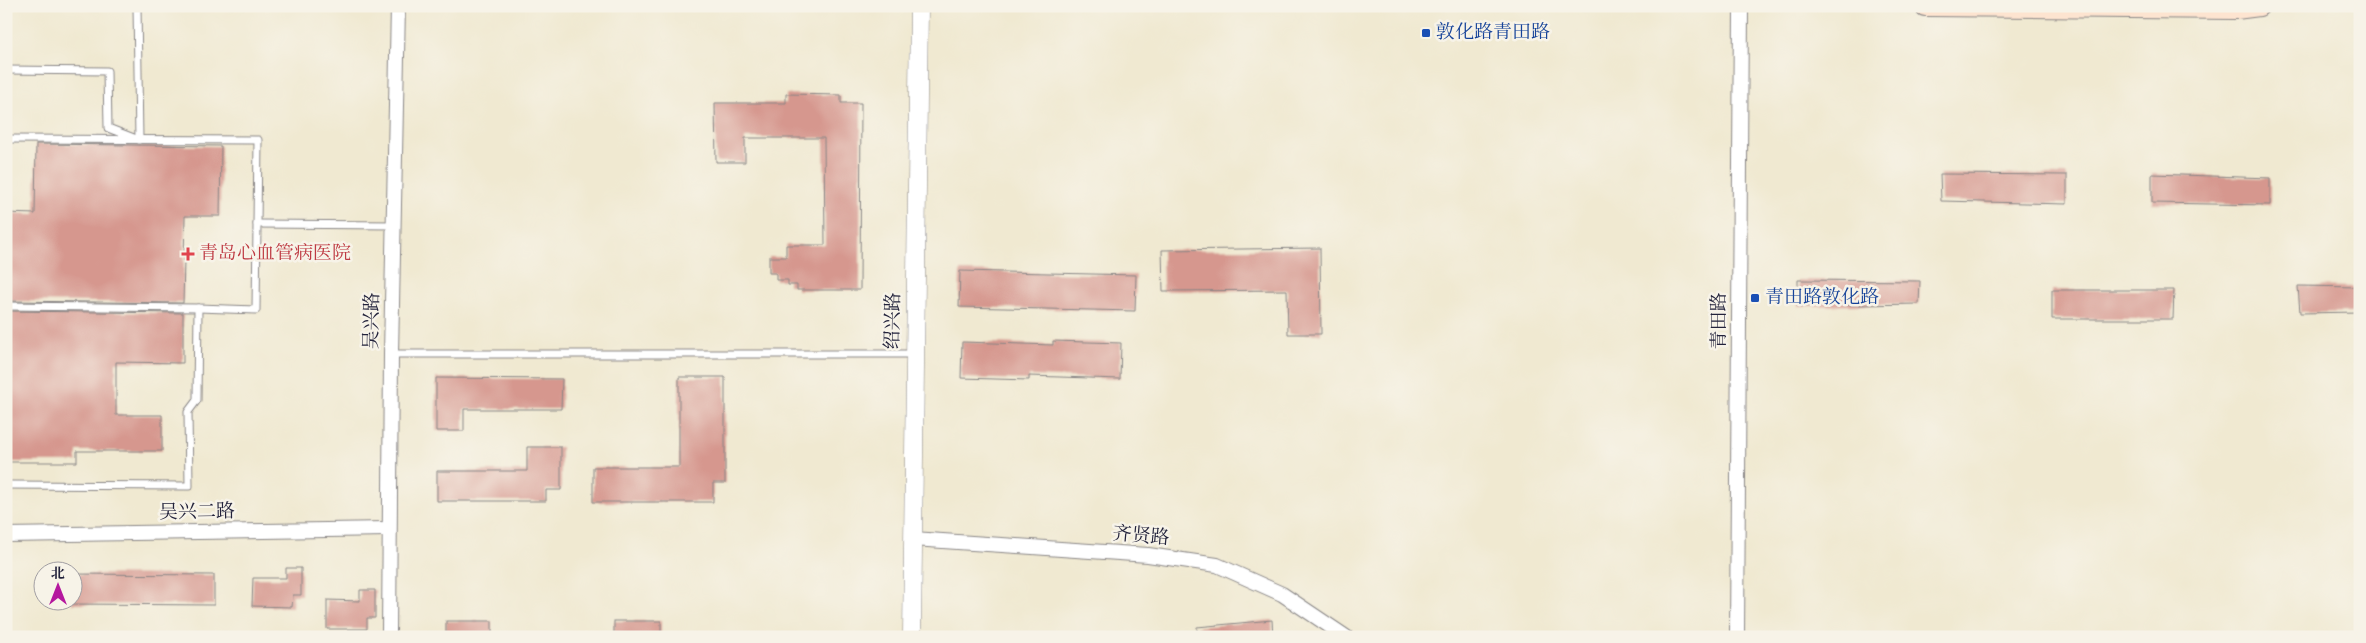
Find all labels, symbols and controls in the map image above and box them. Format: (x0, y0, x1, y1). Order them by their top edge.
place label: 敦化路青田路 (1436, 21, 1550, 43)
marker: 敦化路青田路 (1420, 27, 1432, 39)
place label: 青岛心血管病医院 (199, 242, 351, 264)
marker: 青岛心血管病医院 (181, 247, 195, 261)
place label: 青田路敦化路 (1765, 286, 1879, 308)
street label: 吴兴路 (361, 292, 383, 350)
street label: 绍兴路 (882, 292, 904, 350)
street label: 青田路 (1709, 292, 1730, 350)
marker: 青田路敦化路 (1749, 292, 1761, 304)
street label: 吴兴二路 (159, 501, 235, 523)
street label: 齐贤路 (1112, 523, 1170, 549)
north arrow (32, 560, 82, 610)
text: 北 (51, 566, 65, 581)

